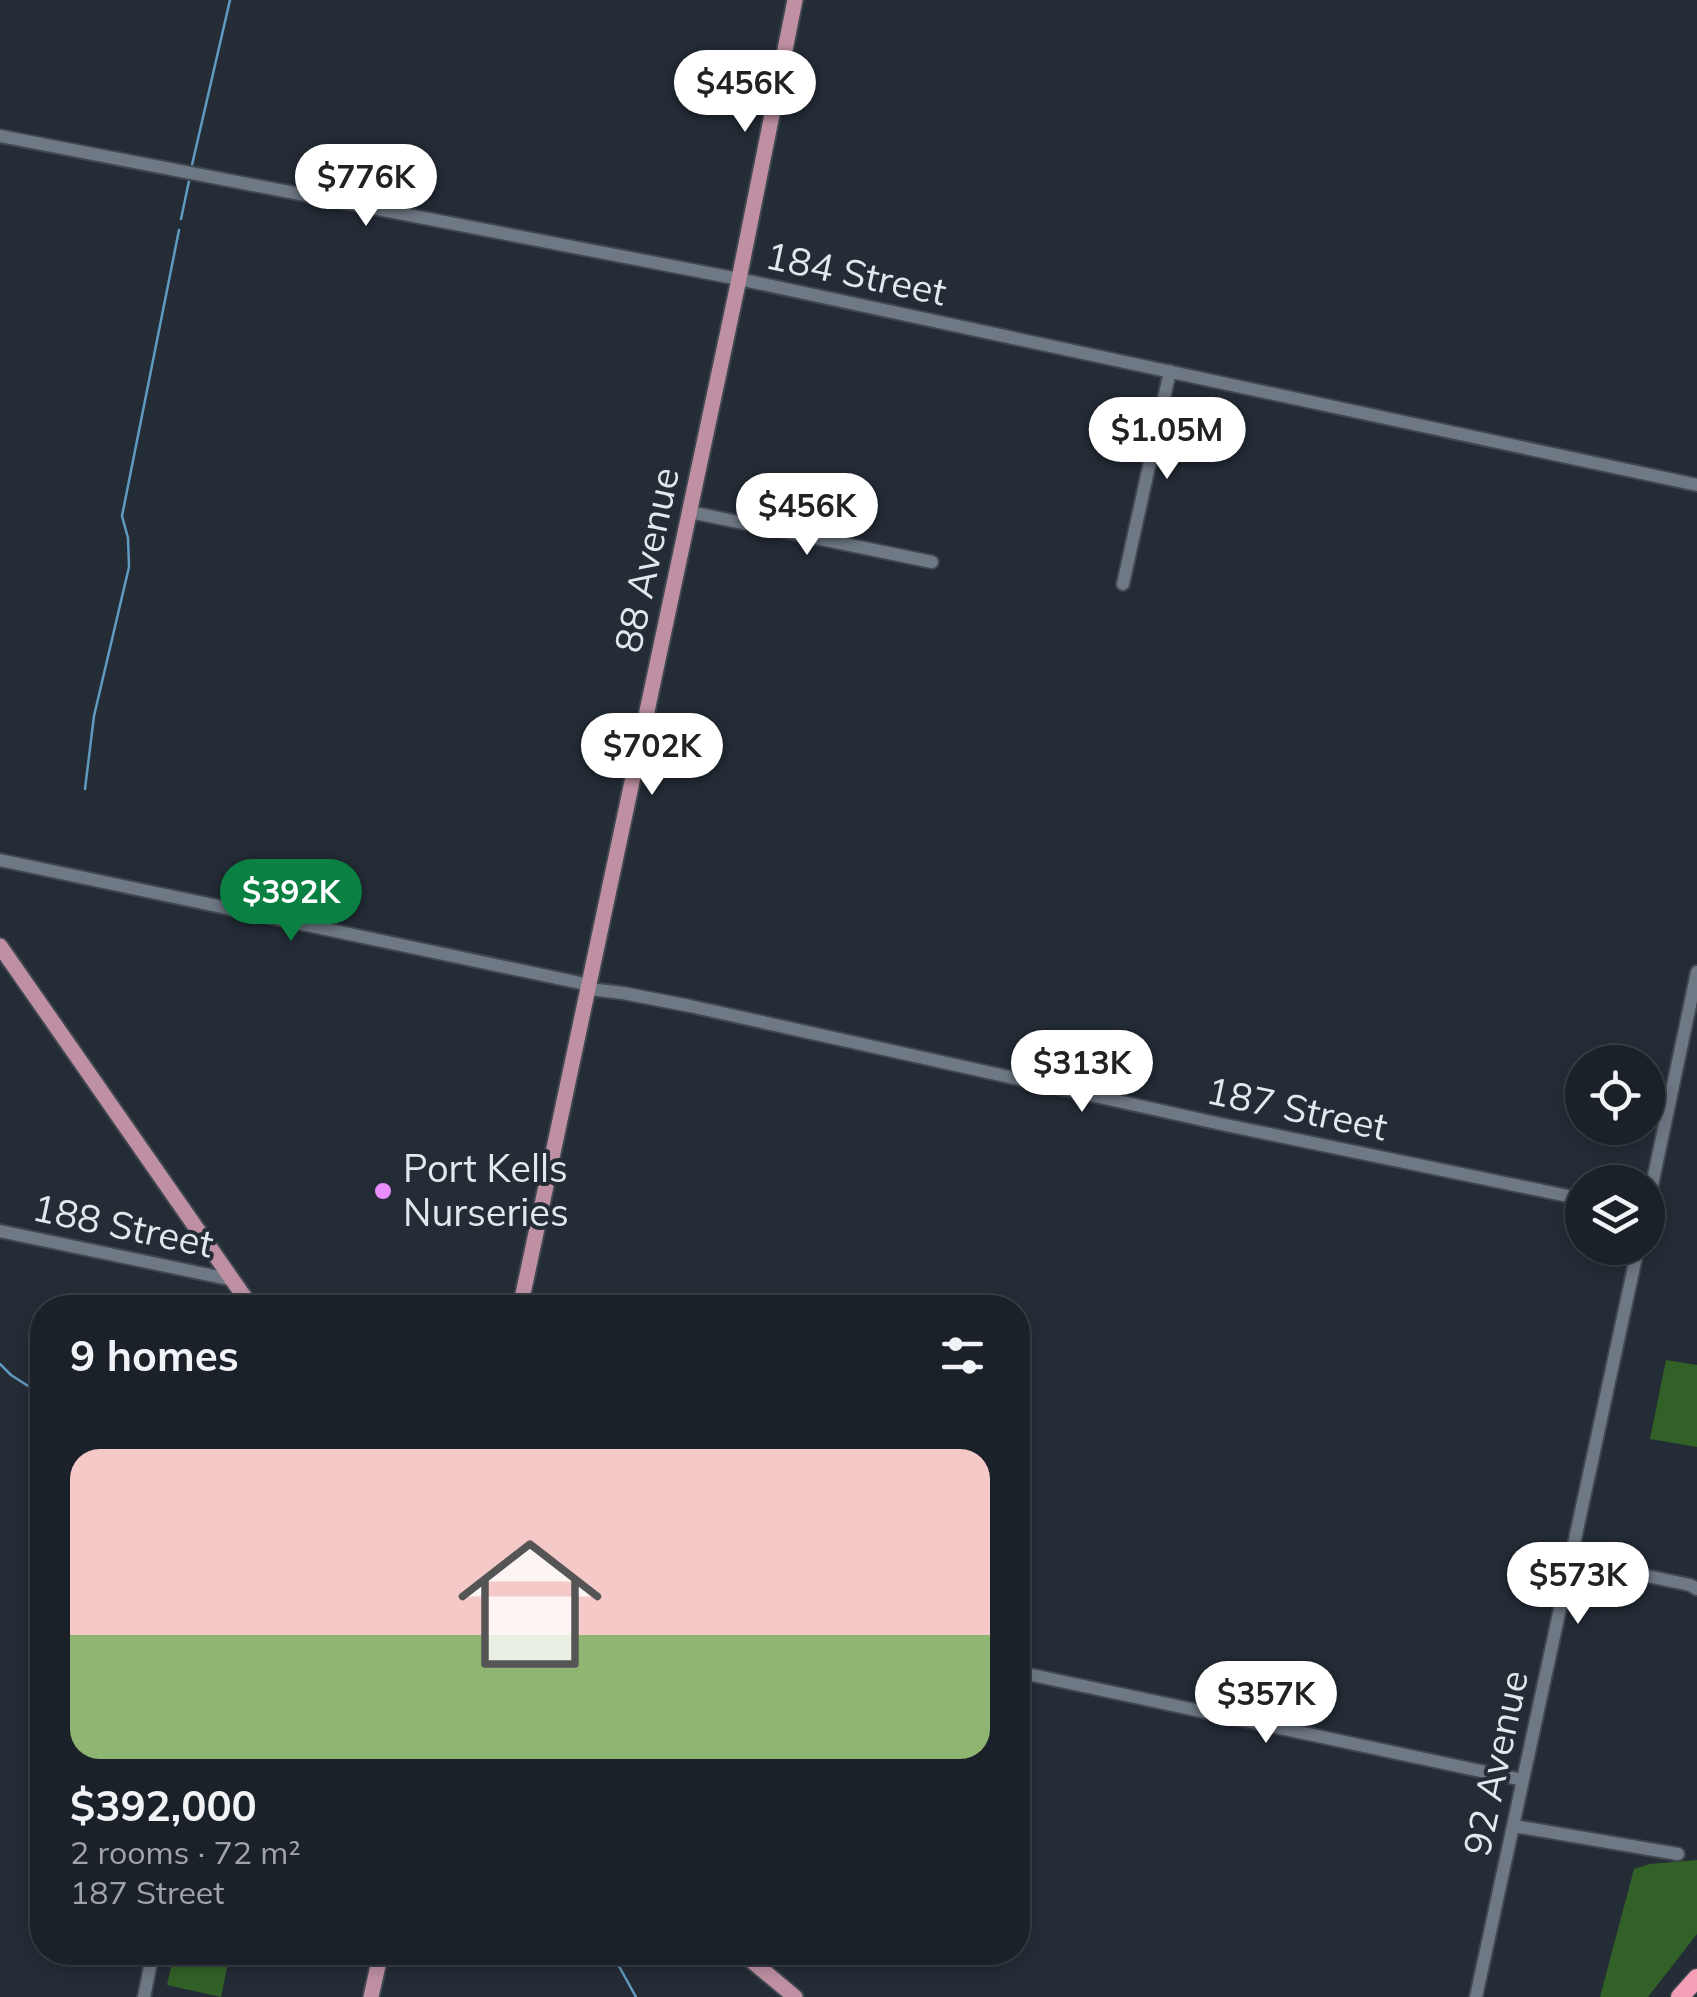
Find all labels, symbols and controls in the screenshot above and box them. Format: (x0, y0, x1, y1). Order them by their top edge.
pin: $456K (675, 50, 815, 135)
text: $456K (696, 62, 794, 102)
pin: $776K (296, 144, 436, 229)
text: $776K (317, 156, 415, 196)
street label: 184 Street (762, 230, 951, 316)
pin: $1.05M (1086, 397, 1248, 482)
text: $1.05M (1111, 409, 1223, 449)
street label: 88 Avenue (603, 463, 689, 657)
pin: $456K (737, 473, 877, 558)
text: $456K (758, 485, 856, 525)
pin: $702K (582, 713, 722, 798)
text: $702K (603, 725, 701, 765)
pin: $392K (221, 859, 361, 944)
text: $392K (242, 871, 340, 911)
pin: $313K (1012, 1030, 1152, 1115)
text: $313K (1033, 1042, 1131, 1082)
map controls (1565, 1045, 1665, 1265)
button: locate (1565, 1045, 1665, 1145)
street label: 187 Street (1203, 1065, 1392, 1151)
place label: Port Kells Nurseries (403, 1144, 569, 1236)
button: layers (1565, 1165, 1665, 1265)
marker: Port Kells Nurseries (372, 1180, 394, 1202)
street label: 188 Street (29, 1182, 218, 1268)
icon: filters (935, 1328, 990, 1383)
text: 9 homes (70, 1329, 239, 1382)
icon: home (440, 1514, 620, 1694)
pin: $573K (1508, 1542, 1648, 1627)
text: $573K (1529, 1554, 1627, 1594)
pin: $357K (1196, 1661, 1336, 1746)
street label: 92 Avenue (1452, 1666, 1538, 1860)
text: $357K (1217, 1673, 1315, 1713)
text: $392,000 (70, 1779, 257, 1832)
text: 2 rooms · 72 m² (70, 1832, 301, 1872)
text: 187 Street (70, 1872, 224, 1912)

